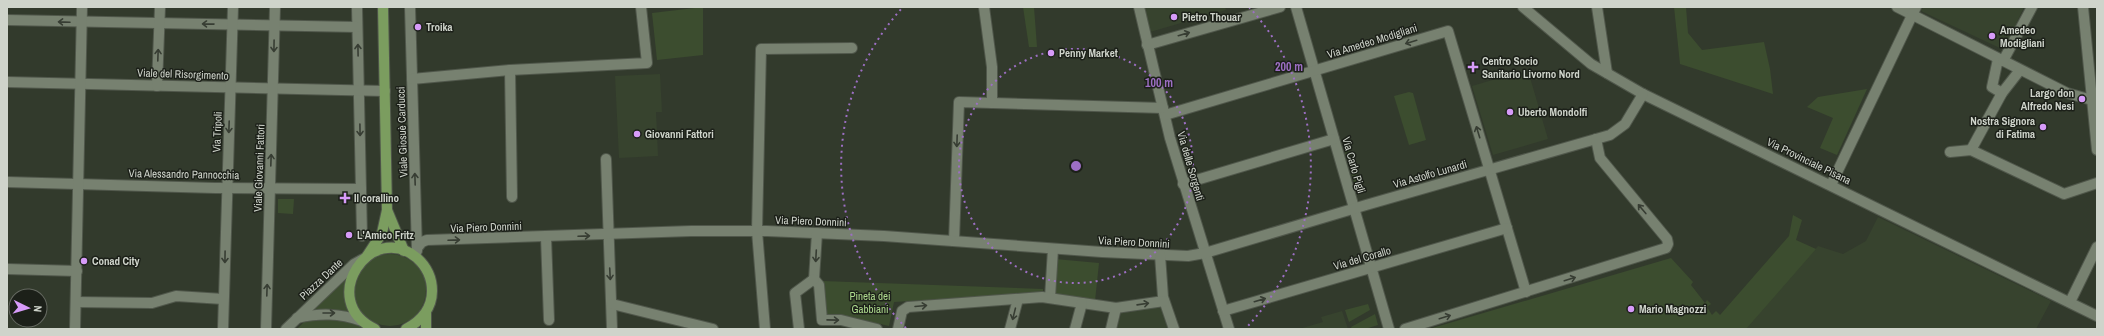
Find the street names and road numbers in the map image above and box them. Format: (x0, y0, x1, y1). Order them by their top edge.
street label: Via Amedeo Modigliani (1325, 21, 1419, 61)
street label: Viale del Risorgimento (137, 65, 229, 83)
street label: Viale Giosuè Carducci (393, 86, 411, 178)
street label: Via Tripoli (209, 111, 225, 153)
street label: Viale Giovanni Fattori (250, 124, 268, 212)
street label: Via delle Sorgenti (1174, 130, 1208, 202)
street label: Via Carlo Pigli (1339, 135, 1369, 195)
street label: Via Provinciale Pisana (1765, 135, 1853, 187)
street label: Via Astolfo Lunardi (1392, 157, 1468, 191)
street label: Via Alessandro Pannocchia (129, 166, 239, 182)
street label: Via Piero Donnini (775, 213, 847, 229)
street label: Via Piero Donnini (450, 219, 522, 235)
street label: Via Piero Donnini (1098, 233, 1170, 251)
street label: Via del Corallo (1332, 243, 1392, 273)
street label: Piazza Dante (296, 255, 346, 303)

